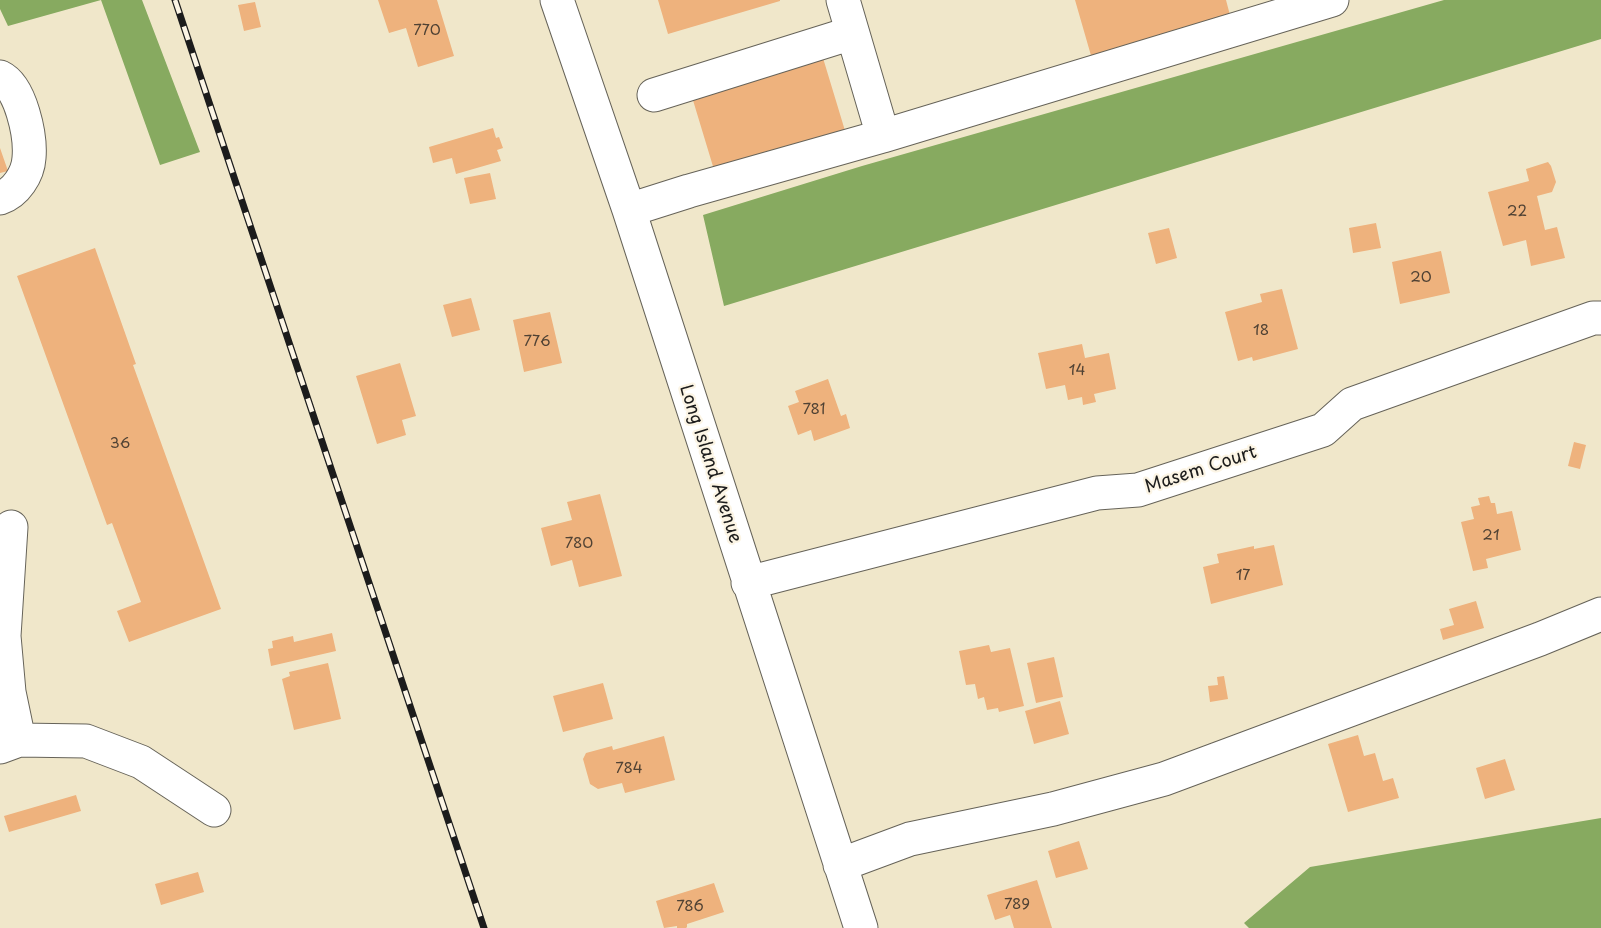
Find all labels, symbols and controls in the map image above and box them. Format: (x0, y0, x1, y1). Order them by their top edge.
house number: 770 (413, 22, 441, 40)
house number: 22 (1507, 203, 1527, 221)
house number: 20 (1410, 269, 1432, 287)
house number: 18 (1253, 322, 1269, 340)
house number: 776 (523, 333, 551, 351)
house number: 14 (1069, 362, 1085, 380)
street label: Long Island Avenue (674, 382, 746, 546)
house number: 781 (802, 401, 826, 419)
house number: 36 (110, 435, 130, 453)
street label: Masem Court (1142, 442, 1260, 498)
house number: 21 (1482, 527, 1500, 545)
house number: 780 (565, 535, 593, 553)
house number: 17 (1236, 567, 1250, 585)
house number: 784 (615, 760, 643, 778)
house number: 789 (1004, 896, 1030, 914)
house number: 786 (676, 898, 704, 916)

